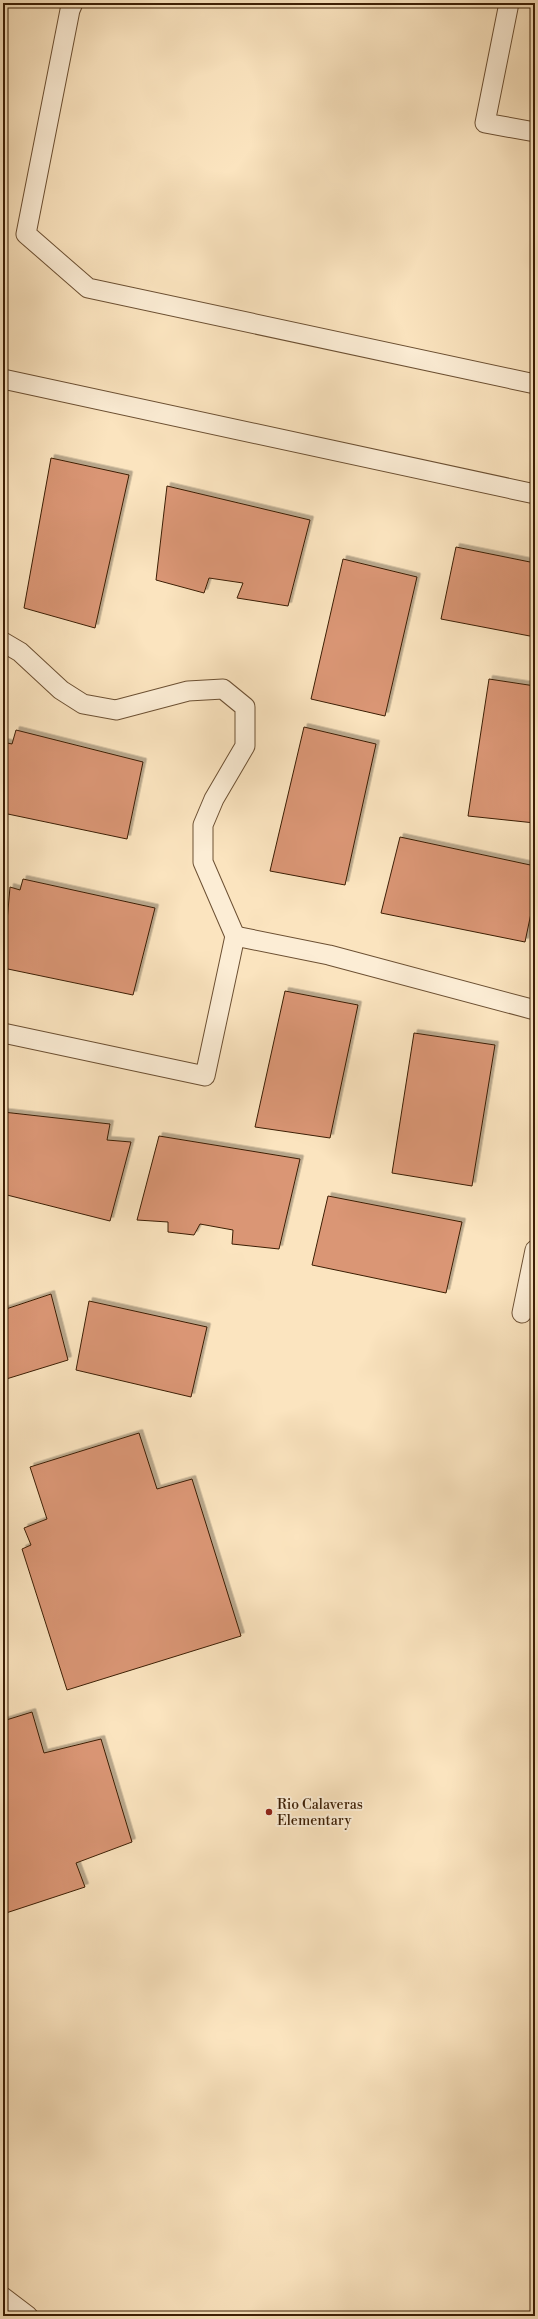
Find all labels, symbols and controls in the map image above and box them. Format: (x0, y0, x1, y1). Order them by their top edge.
place label: Rio Calaveras Elementary (277, 1796, 363, 1830)
marker: Rio Calaveras Elementary (264, 1807, 274, 1817)

